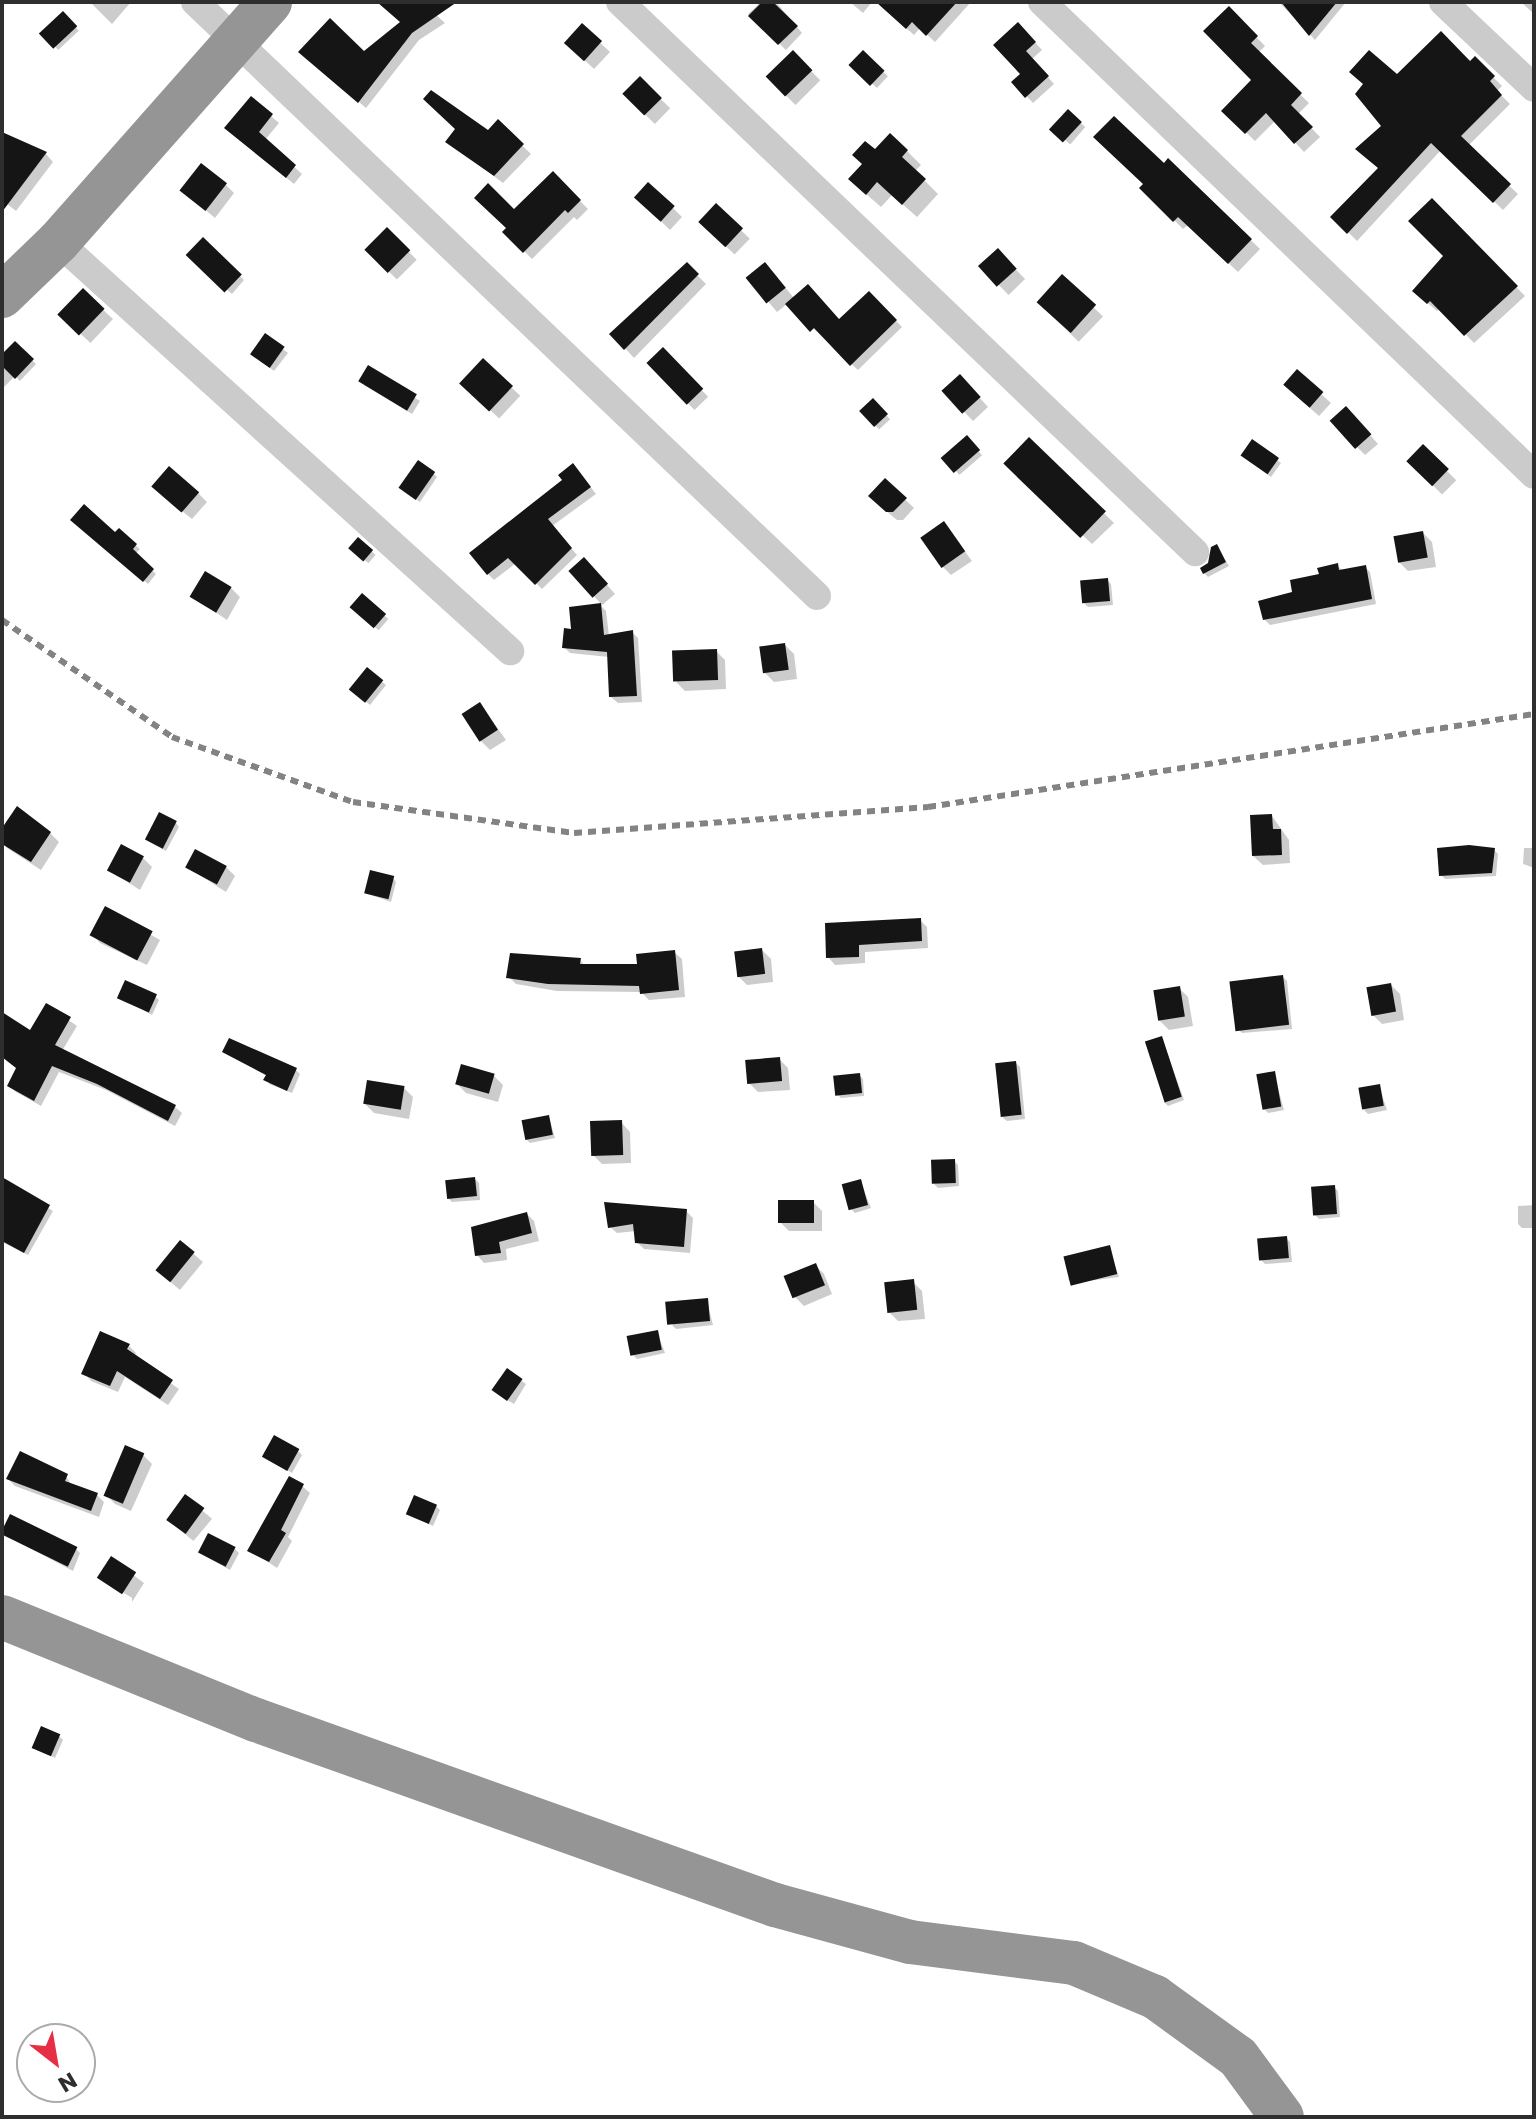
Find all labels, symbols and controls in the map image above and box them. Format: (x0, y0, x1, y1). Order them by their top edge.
north arrow (16, 2023, 96, 2103)
text: N (53, 2065, 83, 2100)

